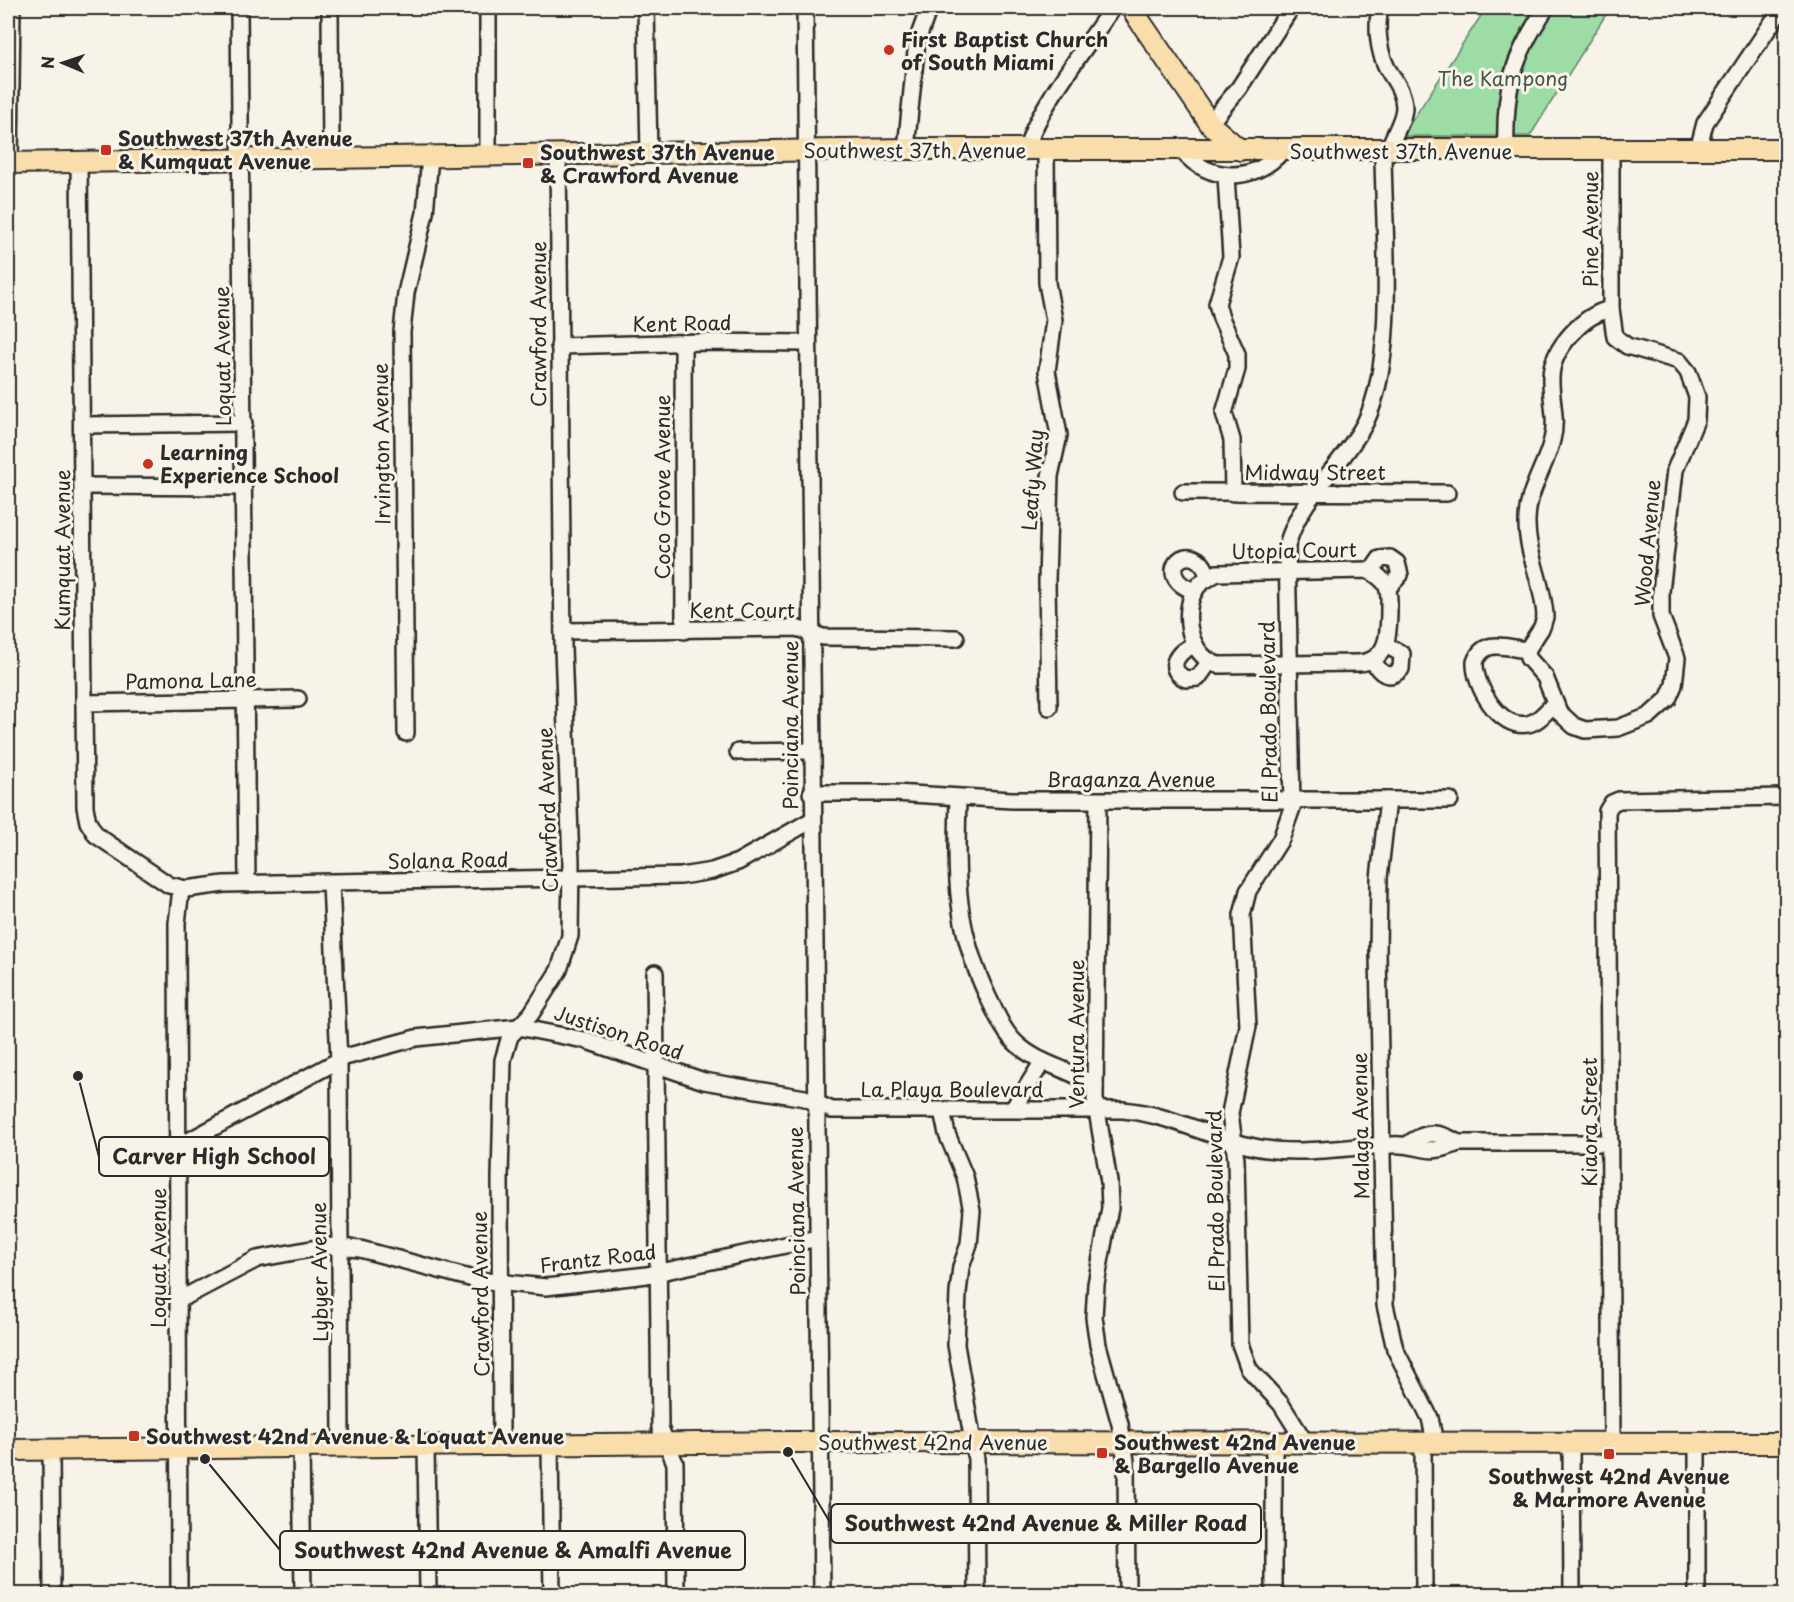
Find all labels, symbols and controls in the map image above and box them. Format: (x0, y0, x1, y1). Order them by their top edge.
place label: First Baptist Church of South Miami (901, 24, 1108, 77)
north arrow (33, 33, 93, 93)
marker: First Baptist Church of South Miami (882, 43, 896, 57)
text: N (35, 56, 59, 69)
park label: The Kampong (1437, 63, 1569, 93)
place label: Southwest 37th Avenue & Kumquat Avenue (118, 123, 353, 176)
street label: Southwest 37th Avenue (803, 135, 1027, 165)
street label: Southwest 37th Avenue (1289, 136, 1513, 166)
place label: Southwest 37th Avenue & Crawford Avenue (540, 137, 775, 190)
marker: Southwest 37th Avenue & Kumquat Avenue (99, 143, 113, 157)
marker: Southwest 37th Avenue & Crawford Avenue (521, 156, 535, 170)
street label: Pine Avenue (1575, 171, 1605, 287)
street label: Crawford Avenue (523, 241, 553, 407)
street label: Loquat Avenue (206, 286, 238, 426)
street label: Kent Road (632, 307, 732, 339)
street label: Irvington Avenue (365, 363, 397, 525)
street label: Coco Grove Avenue (647, 395, 677, 579)
street label: Leafy Way (1013, 428, 1051, 532)
place label: Learning Experience School (160, 437, 339, 490)
marker: Learning Experience School (141, 457, 155, 471)
street label: Midway Street (1244, 457, 1386, 487)
street label: Kumquat Avenue (47, 469, 77, 631)
street label: Wood Avenue (1626, 478, 1668, 608)
street label: Utopia Court (1231, 534, 1357, 566)
street label: Kent Court (689, 595, 795, 625)
street label: El Prado Boulevard (1251, 621, 1285, 803)
street label: Poinciana Avenue (775, 640, 805, 810)
street label: Pamona Lane (125, 664, 257, 696)
street label: Crawford Avenue (529, 727, 565, 893)
street label: Braganza Avenue (1046, 764, 1216, 794)
street label: Solana Road (387, 844, 509, 876)
street label: Ventura Avenue (1061, 959, 1091, 1109)
street label: Justison Road (551, 997, 687, 1067)
street label: Malaga Avenue (1344, 1052, 1376, 1200)
street label: Kiaora Street (1574, 1057, 1604, 1187)
street label: La Playa Boulevard (861, 1074, 1043, 1104)
street label: El Prado Boulevard (1198, 1110, 1232, 1292)
street label: Poinciana Avenue (780, 1126, 812, 1296)
callout: Carver High School (99, 1137, 329, 1176)
text: Carver High School (112, 1139, 316, 1171)
street label: Loquat Avenue (143, 1188, 173, 1328)
street label: Lybyer Avenue (303, 1202, 335, 1342)
street label: Crawford Avenue (464, 1211, 496, 1377)
street label: Frantz Road (538, 1236, 658, 1280)
place label: Southwest 42nd Avenue & Loquat Avenue (146, 1421, 564, 1451)
street label: Southwest 42nd Avenue (818, 1427, 1048, 1457)
place label: Southwest 42nd Avenue & Bargello Avenue (1114, 1427, 1356, 1480)
marker: Southwest 42nd Avenue & Loquat Avenue (127, 1429, 141, 1443)
marker: Southwest 42nd Avenue & Bargello Avenue (1095, 1446, 1109, 1460)
marker: Southwest 42nd Avenue & Marmore Avenue (1602, 1447, 1616, 1461)
place label: Southwest 42nd Avenue & Marmore Avenue (1488, 1461, 1730, 1514)
callout: Southwest 42nd Avenue & Miller Road (831, 1504, 1261, 1543)
text: Southwest 42nd Avenue & Miller Road (845, 1506, 1247, 1538)
callout: Southwest 42nd Avenue & Amalfi Avenue (280, 1531, 745, 1570)
text: Southwest 42nd Avenue & Amalfi Avenue (294, 1533, 732, 1565)

